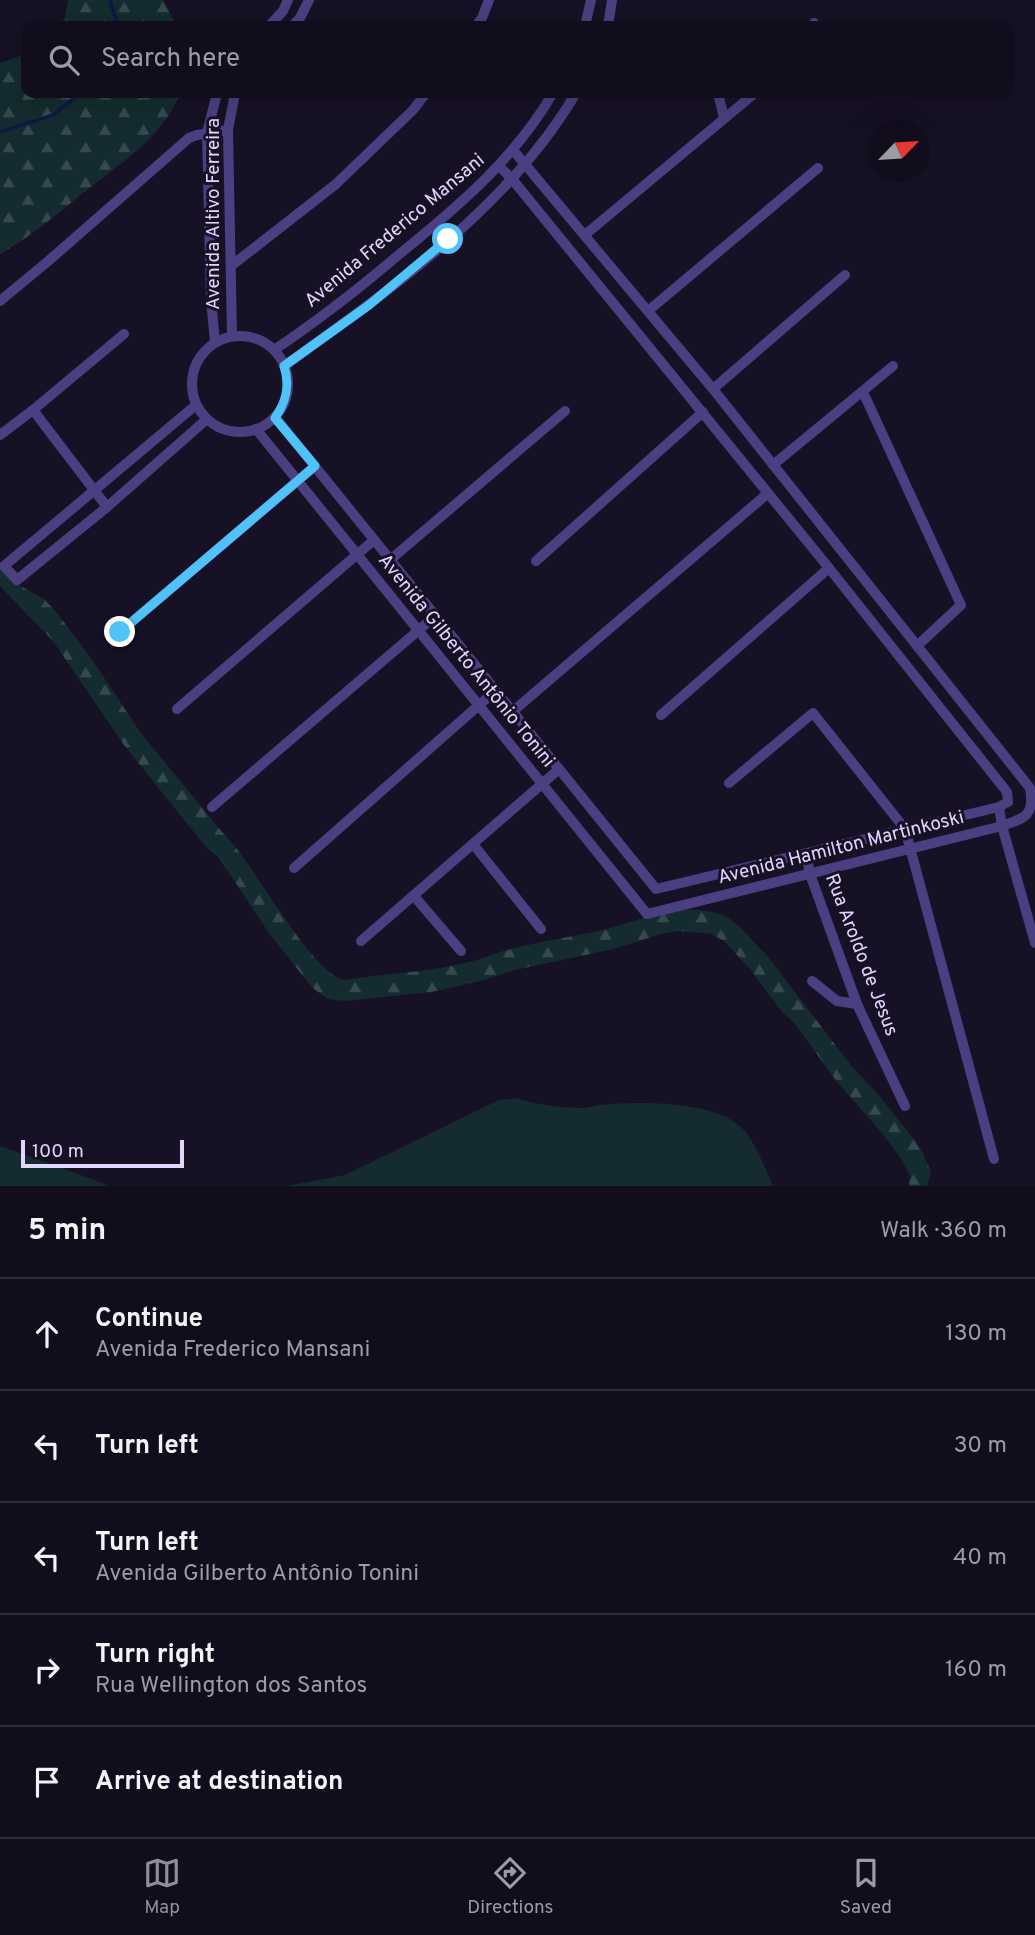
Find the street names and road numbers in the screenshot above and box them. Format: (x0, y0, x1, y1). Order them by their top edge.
street label: Avenida Altivo Ferreira (202, 118, 226, 310)
street label: Avenida Frederico Mansani (300, 149, 490, 313)
street label: Avenida Gilberto Antônio Tonini (372, 549, 560, 773)
street label: Avenida Hamilton Martinkoski (715, 806, 967, 890)
street label: Rua Aroldo de Jesus (819, 870, 903, 1040)

